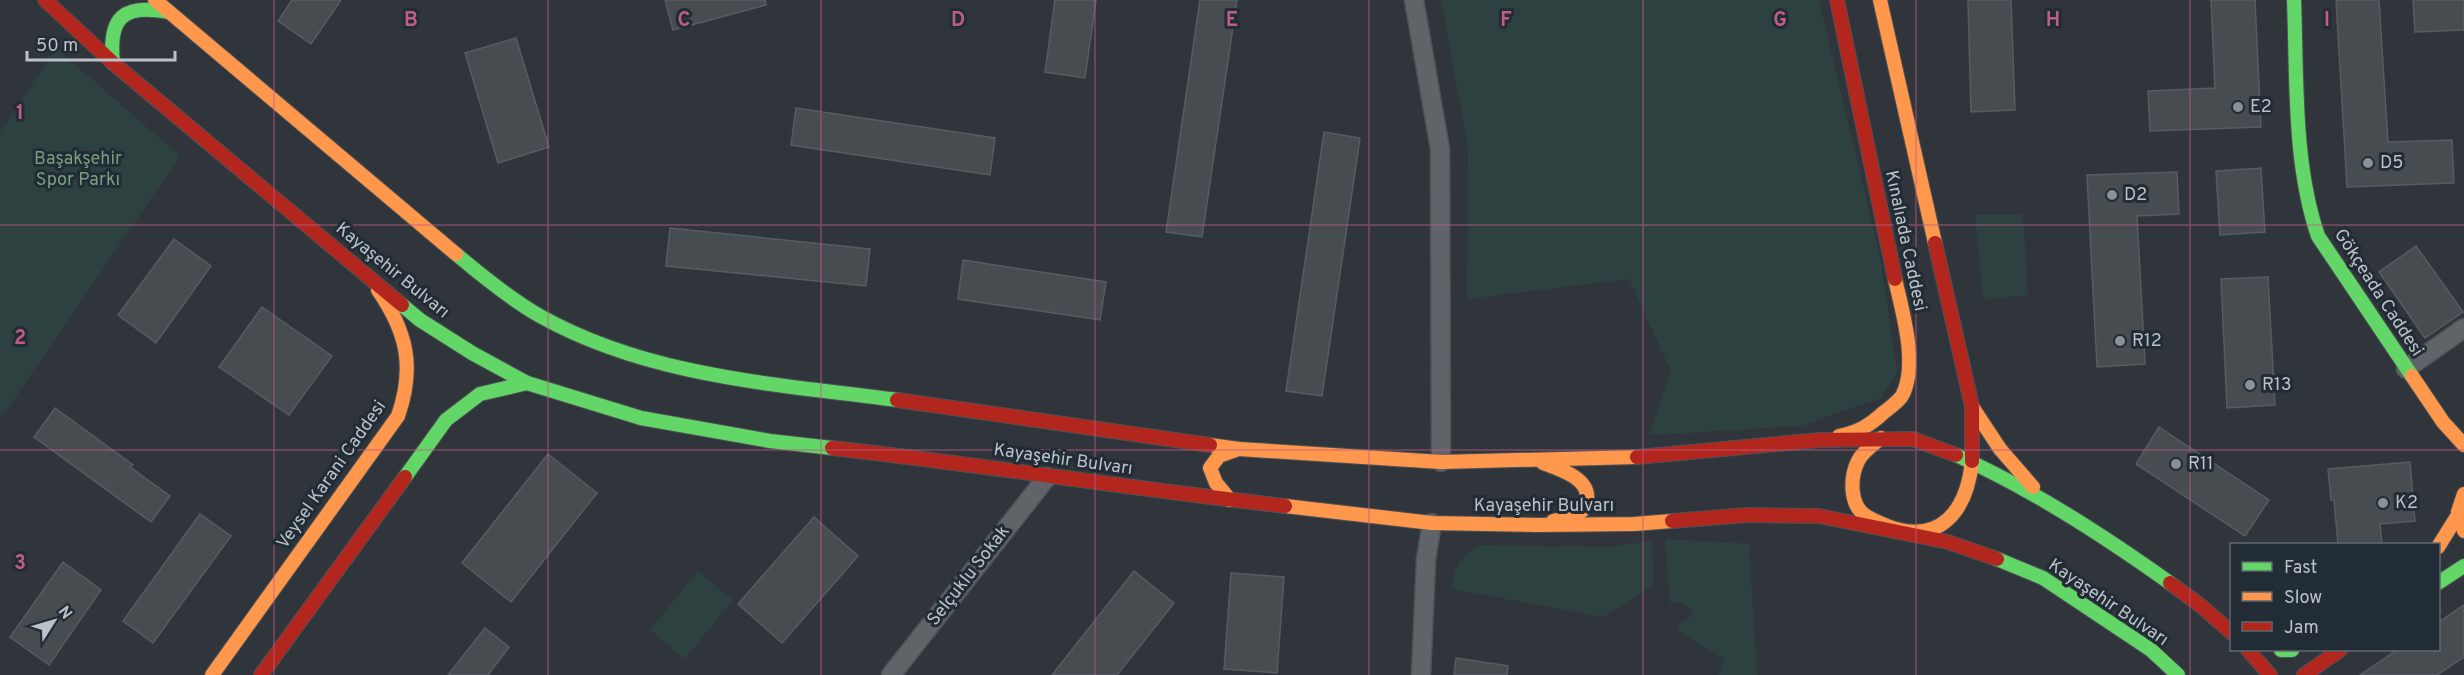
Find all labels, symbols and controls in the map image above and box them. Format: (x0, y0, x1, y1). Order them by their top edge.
text: B (404, 8, 418, 34)
text: C (678, 8, 690, 34)
text: D (951, 8, 965, 34)
text: E (1226, 8, 1238, 34)
text: F (1500, 8, 1512, 34)
text: G (1773, 8, 1787, 34)
text: H (2046, 8, 2060, 34)
text: I (2324, 8, 2330, 34)
scale bar (27, 24, 176, 62)
text: 50 m (36, 35, 78, 58)
place label: E2 (2250, 96, 2272, 119)
marker: E2 (2231, 100, 2245, 114)
text: 1 (16, 101, 24, 127)
park label: Başakşehir Spor Parkı (34, 148, 122, 192)
place label: D5 (2380, 152, 2403, 175)
marker: D5 (2361, 156, 2375, 170)
street label: Kınalıada Caddesi (1879, 168, 1931, 314)
place label: D2 (2124, 184, 2147, 207)
marker: D2 (2105, 188, 2119, 202)
street label: Kayaşehir Bulvarı (330, 218, 454, 324)
street label: Gökçeada Caddesi (2328, 225, 2428, 361)
text: 2 (14, 326, 26, 352)
place label: R12 (2132, 330, 2162, 353)
marker: R12 (2113, 334, 2127, 348)
place label: R13 (2262, 374, 2292, 397)
marker: R13 (2243, 378, 2257, 392)
street label: Veysel Karani Caddesi (272, 396, 392, 554)
street label: Kayaşehir Bulvarı (992, 439, 1134, 481)
place label: R11 (2188, 453, 2213, 476)
marker: R11 (2169, 457, 2183, 471)
place label: K2 (2395, 492, 2418, 515)
street label: Kayaşehir Bulvarı (1474, 495, 1614, 518)
marker: K2 (2376, 496, 2390, 510)
street label: Selçuklu Sokak (923, 521, 1015, 631)
legend (2230, 543, 2440, 651)
text: 3 (14, 551, 26, 577)
street label: Kayaşehir Bulvarı (2043, 554, 2173, 652)
text: Fast (2284, 557, 2317, 580)
text: Slow (2284, 587, 2322, 610)
north arrow (24, 591, 84, 651)
text: N (53, 603, 76, 624)
text: Jam (2284, 617, 2319, 640)

